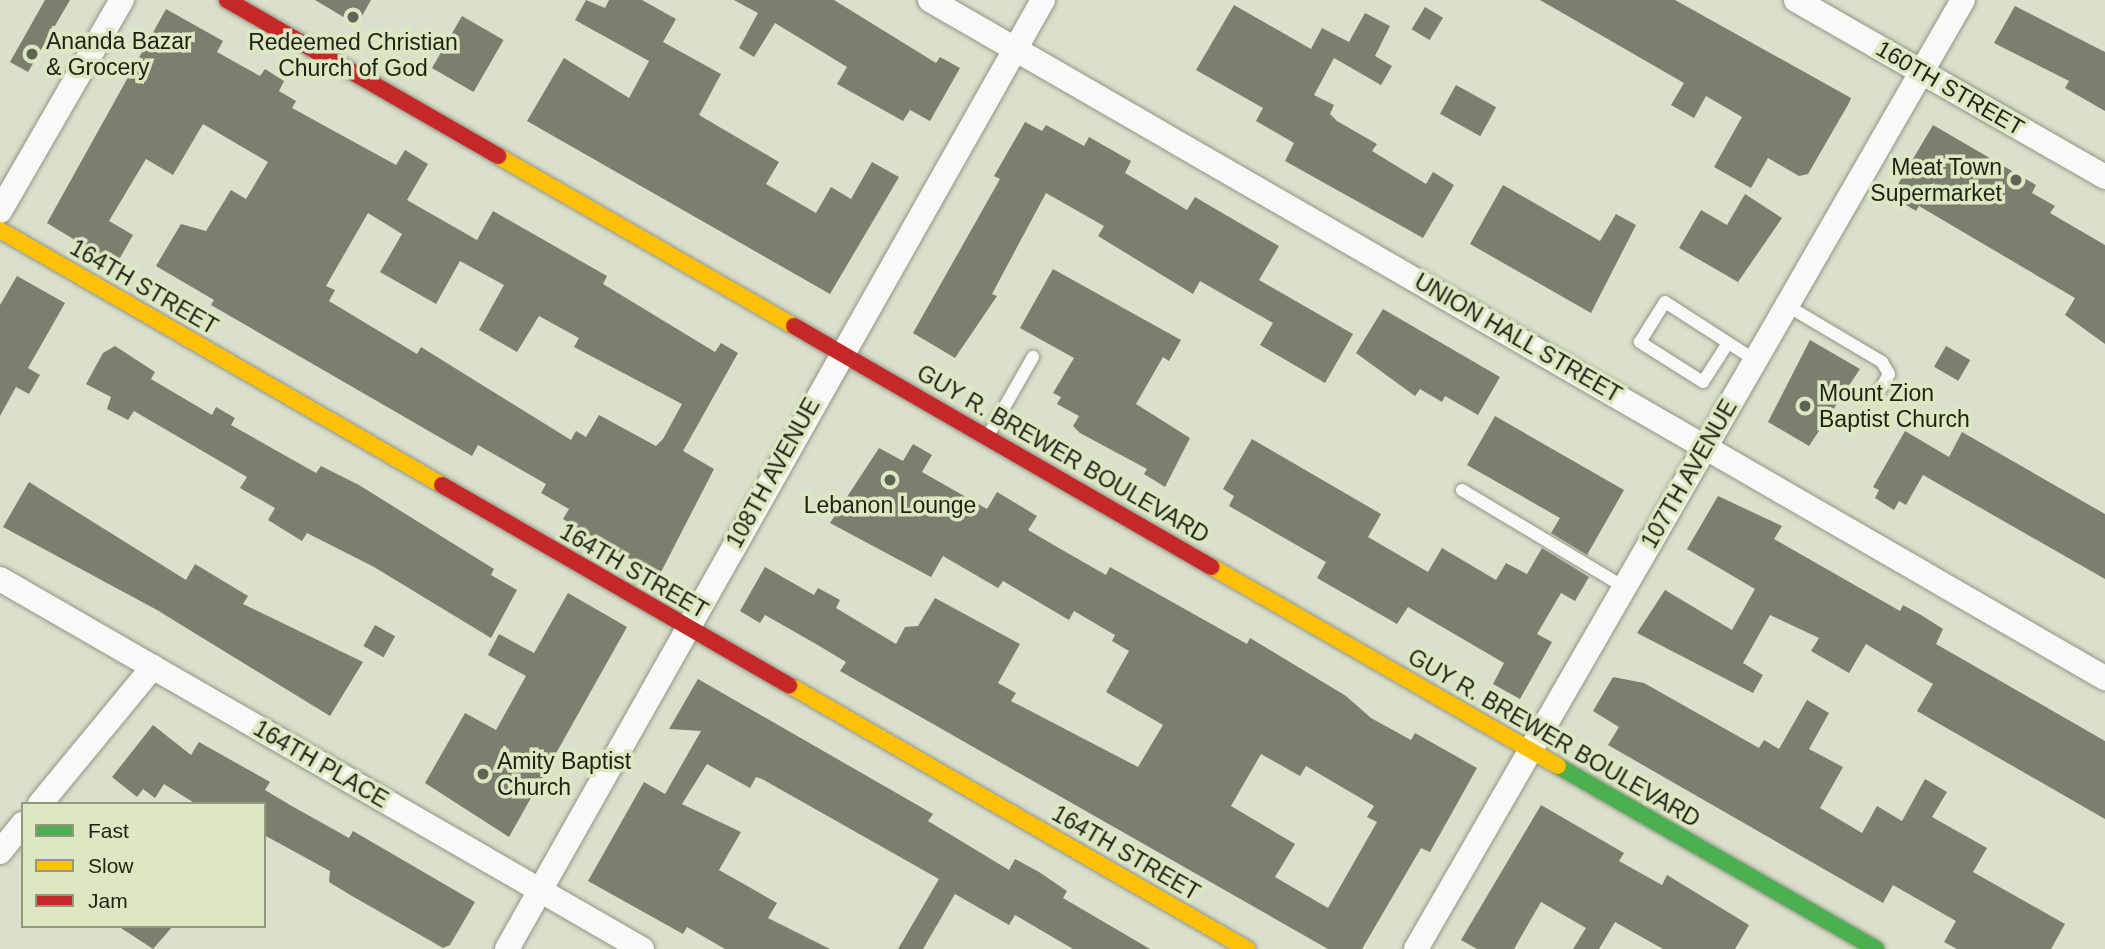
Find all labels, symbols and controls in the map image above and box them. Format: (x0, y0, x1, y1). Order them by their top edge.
marker: Redeemed Christian Church of God (345, 9, 361, 25)
place label: Ananda Bazar & Grocery (46, 27, 192, 81)
place label: Redeemed Christian Church of God (248, 28, 458, 82)
street label: 160TH STREET (1871, 35, 2029, 141)
marker: Ananda Bazar & Grocery (24, 46, 40, 62)
place label: Meat Town Supermarket (1870, 153, 2002, 207)
marker: Meat Town Supermarket (2008, 172, 2024, 188)
street label: 164TH STREET (65, 234, 223, 340)
street label: UNION HALL STREET (1409, 267, 1627, 409)
street label: GUY R. BREWER BOULEVARD (912, 359, 1214, 549)
place label: Mount Zion Baptist Church (1819, 379, 1970, 433)
street label: 108TH AVENUE (720, 393, 826, 553)
street label: 107TH AVENUE (1635, 394, 1743, 554)
marker: Mount Zion Baptist Church (1797, 398, 1813, 414)
marker: Lebanon Lounge (882, 472, 898, 488)
place label: Lebanon Lounge (804, 491, 976, 519)
street label: 164TH STREET (555, 518, 713, 624)
street label: GUY R. BREWER BOULEVARD (1403, 643, 1705, 833)
street label: 164TH PLACE (249, 714, 393, 814)
place label: Amity Baptist Church (497, 747, 631, 801)
marker: Amity Baptist Church (475, 766, 491, 782)
street label: 164TH STREET (1047, 800, 1205, 906)
legend (21, 802, 266, 928)
text: Fast (88, 819, 129, 842)
text: Slow (88, 854, 134, 877)
text: Jam (88, 889, 128, 912)

